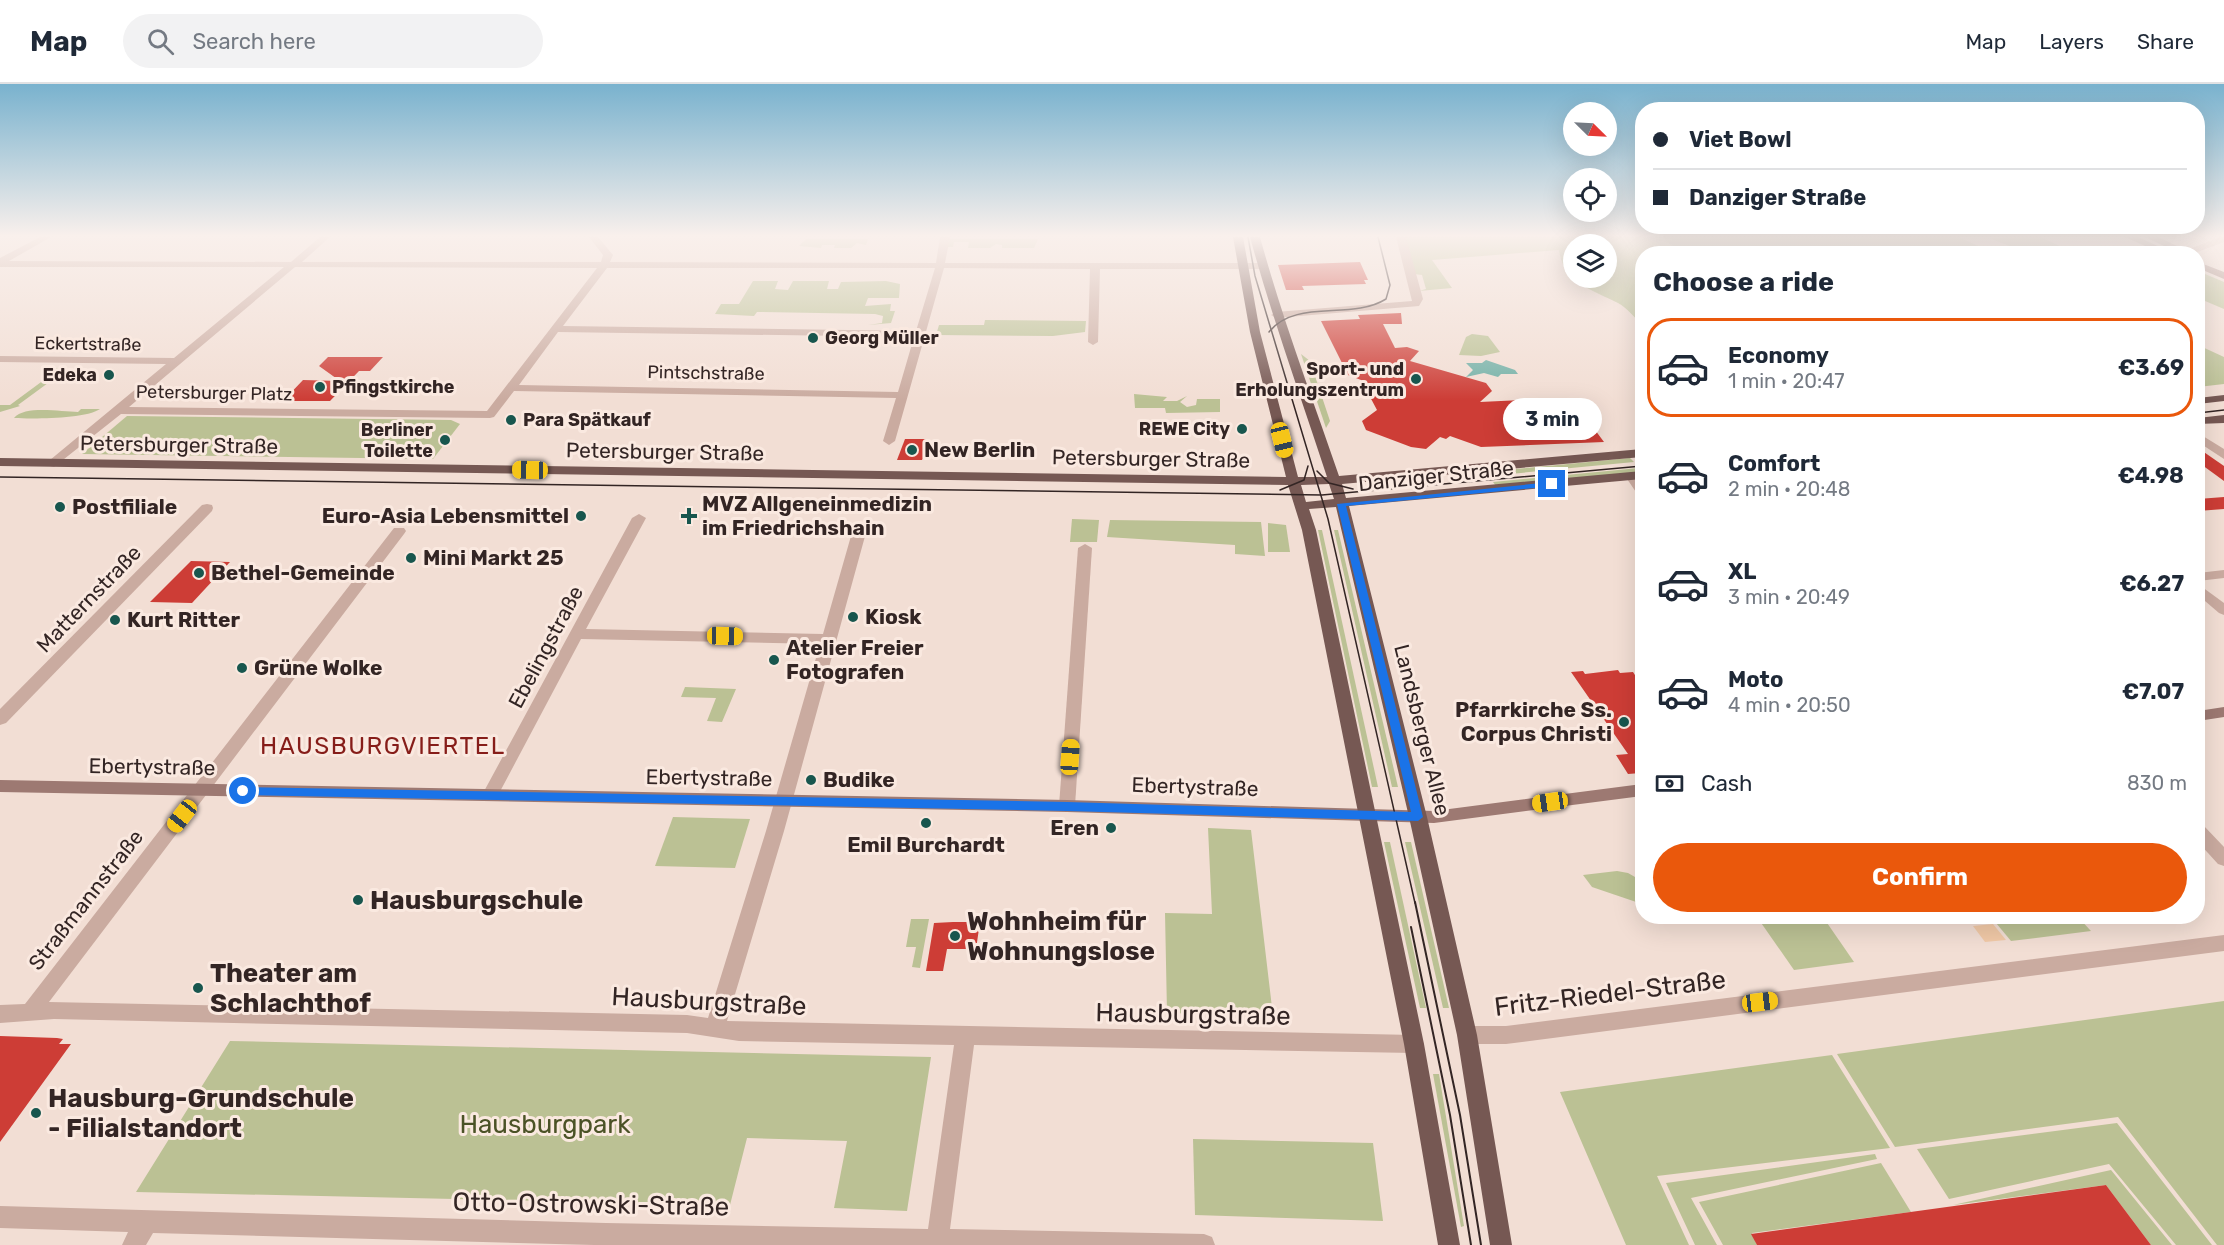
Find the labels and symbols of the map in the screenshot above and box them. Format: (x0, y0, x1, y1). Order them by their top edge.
north arrow (1563, 102, 1617, 156)
place label: Georg Müller (825, 327, 939, 349)
marker: Georg Müller (806, 331, 820, 345)
street label: Eckertstraße (34, 332, 142, 356)
place label: Sport- und Erholungszentrum (1235, 358, 1404, 401)
street label: Pintschstraße (647, 361, 765, 385)
place label: Edeka (43, 364, 97, 386)
marker: Edeka (102, 368, 116, 382)
marker: Sport- und Erholungszentrum (1409, 372, 1423, 386)
place label: Pfingstkirche (332, 376, 455, 398)
marker: Pfingstkirche (313, 380, 327, 394)
street label: Petersburger Platz (136, 381, 292, 405)
callout: 3 min (1502, 397, 1602, 439)
place label: Para Spätkauf (523, 409, 651, 431)
marker: Para Spätkauf (504, 413, 518, 427)
place label: REWE City (1139, 418, 1230, 440)
place label: Berliner Toilette (361, 419, 433, 462)
car (1269, 420, 1295, 460)
marker: REWE City (1235, 422, 1249, 436)
street label: Petersburger Straße (80, 430, 278, 459)
marker: Berliner Toilette (438, 433, 452, 447)
street label: Petersburger Straße (566, 437, 764, 466)
place label: New Berlin (924, 437, 1035, 462)
marker: New Berlin (905, 443, 919, 457)
street label: Petersburger Straße (1052, 444, 1250, 473)
street label: Danziger Straße (1357, 455, 1515, 496)
car (512, 461, 548, 479)
route end (1538, 470, 1565, 497)
place label: MVZ Allgeneinmedizin im Friedrichshain (702, 491, 932, 540)
place label: Postfiliale (72, 494, 177, 519)
marker: Postfiliale (53, 500, 67, 514)
place label: Euro-Asia Lebensmittel (322, 503, 569, 528)
marker: MVZ Allgeneinmedizin im Friedrichshain (680, 507, 698, 525)
marker: Euro-Asia Lebensmittel (574, 509, 588, 523)
street label: Matternstraße (31, 540, 146, 658)
place label: Mini Markt 25 (423, 545, 563, 570)
marker: Mini Markt 25 (404, 551, 418, 565)
place label: Bethel-Gemeinde (211, 560, 395, 585)
marker: Bethel-Gemeinde (192, 566, 206, 580)
street label: Ebelingstraße (503, 581, 588, 712)
place label: Kiosk (865, 604, 922, 629)
place label: Kurt Ritter (127, 607, 240, 632)
marker: Kiosk (846, 610, 860, 624)
marker: Kurt Ritter (108, 613, 122, 627)
car (707, 627, 743, 645)
place label: Atelier Freier Fotografen (786, 635, 924, 684)
street label: Landsberger Allee (1389, 642, 1456, 818)
marker: Atelier Freier Fotografen (767, 653, 781, 667)
place label: Grüne Wolke (254, 655, 383, 680)
marker: Grüne Wolke (235, 661, 249, 675)
place label: Pfarrkirche Ss. Corpus Christi (1455, 697, 1612, 746)
marker: Pfarrkirche Ss. Corpus Christi (1617, 715, 1631, 729)
district label: HAUSBURGVIERTEL (260, 732, 506, 760)
car (1060, 738, 1080, 776)
street label: Ebertystraße (88, 753, 216, 780)
street label: Ebertystraße (645, 764, 773, 791)
place label: Budike (823, 767, 895, 792)
street label: Ebertystraße (1131, 772, 1259, 801)
marker: Budike (804, 773, 818, 787)
route start (229, 777, 256, 804)
car (1531, 791, 1569, 813)
car (164, 796, 200, 836)
place label: Eren (1050, 815, 1099, 840)
marker: Emil Burchardt (919, 816, 933, 830)
marker: Eren (1104, 821, 1118, 835)
street label: Straßmannstraße (23, 825, 148, 975)
place label: Emil Burchardt (847, 832, 1005, 857)
place label: Hausburgschule (370, 885, 583, 916)
marker: Hausburgschule (351, 893, 365, 907)
place label: Wohnheim für Wohnungslose (967, 906, 1155, 967)
marker: Wohnheim für Wohnungslose (948, 929, 962, 943)
place label: Theater am Schlachthof (210, 958, 371, 1019)
street label: Fritz-Riedel-Straße (1493, 964, 1727, 1023)
marker: Theater am Schlachthof (191, 981, 205, 995)
street label: Hausburgstraße (611, 981, 807, 1022)
car (1741, 991, 1779, 1013)
street label: Hausburgstraße (1095, 997, 1291, 1032)
place label: Hausburg-Grundschule - Filialstandort (48, 1083, 354, 1144)
marker: Hausburg-Grundschule - Filialstandort (29, 1106, 43, 1120)
park label: Hausburgpark (459, 1109, 631, 1140)
street label: Otto-Ostrowski-Straße (452, 1187, 729, 1222)

